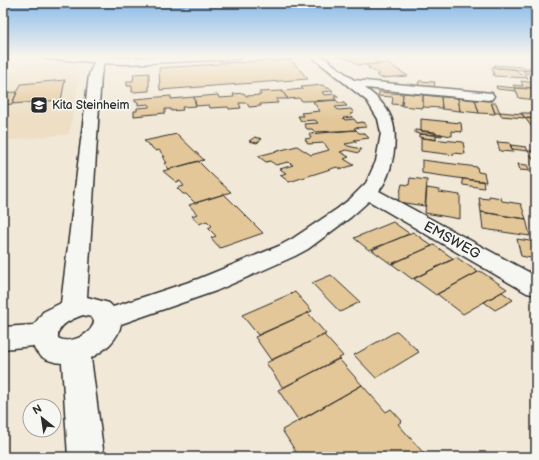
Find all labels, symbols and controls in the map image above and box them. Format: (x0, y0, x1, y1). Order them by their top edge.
school or university icon: Kita Steinheim (29, 95, 49, 115)
place label: Kita Steinheim (52, 98, 130, 113)
street label: EMSWEG (421, 218, 484, 263)
north arrow (22, 398, 62, 438)
text: N (30, 402, 44, 417)

